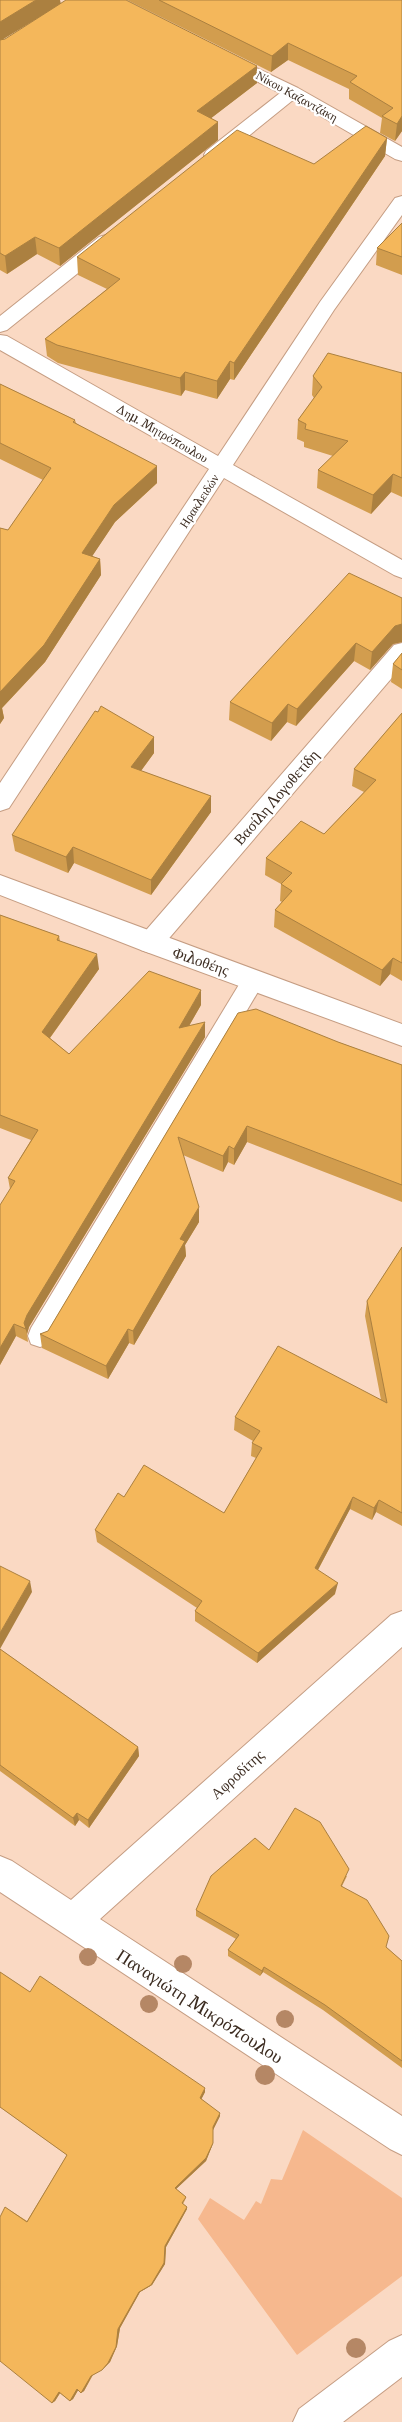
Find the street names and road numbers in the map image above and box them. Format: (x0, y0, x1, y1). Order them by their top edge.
street label: Νίκου Καζαντζάκη (253, 67, 341, 125)
street label: Δημ. Μητρόπουλου (113, 401, 211, 466)
street label: Ηρακλειδών (176, 471, 222, 531)
street label: Βασίλη Λογοθετίδη (229, 745, 323, 849)
street label: Φιλοθέης (170, 942, 232, 980)
street label: Αφροδίτης (206, 1745, 268, 1803)
street label: Παναγιώτη Μικρόπουλου (112, 1943, 288, 2069)

